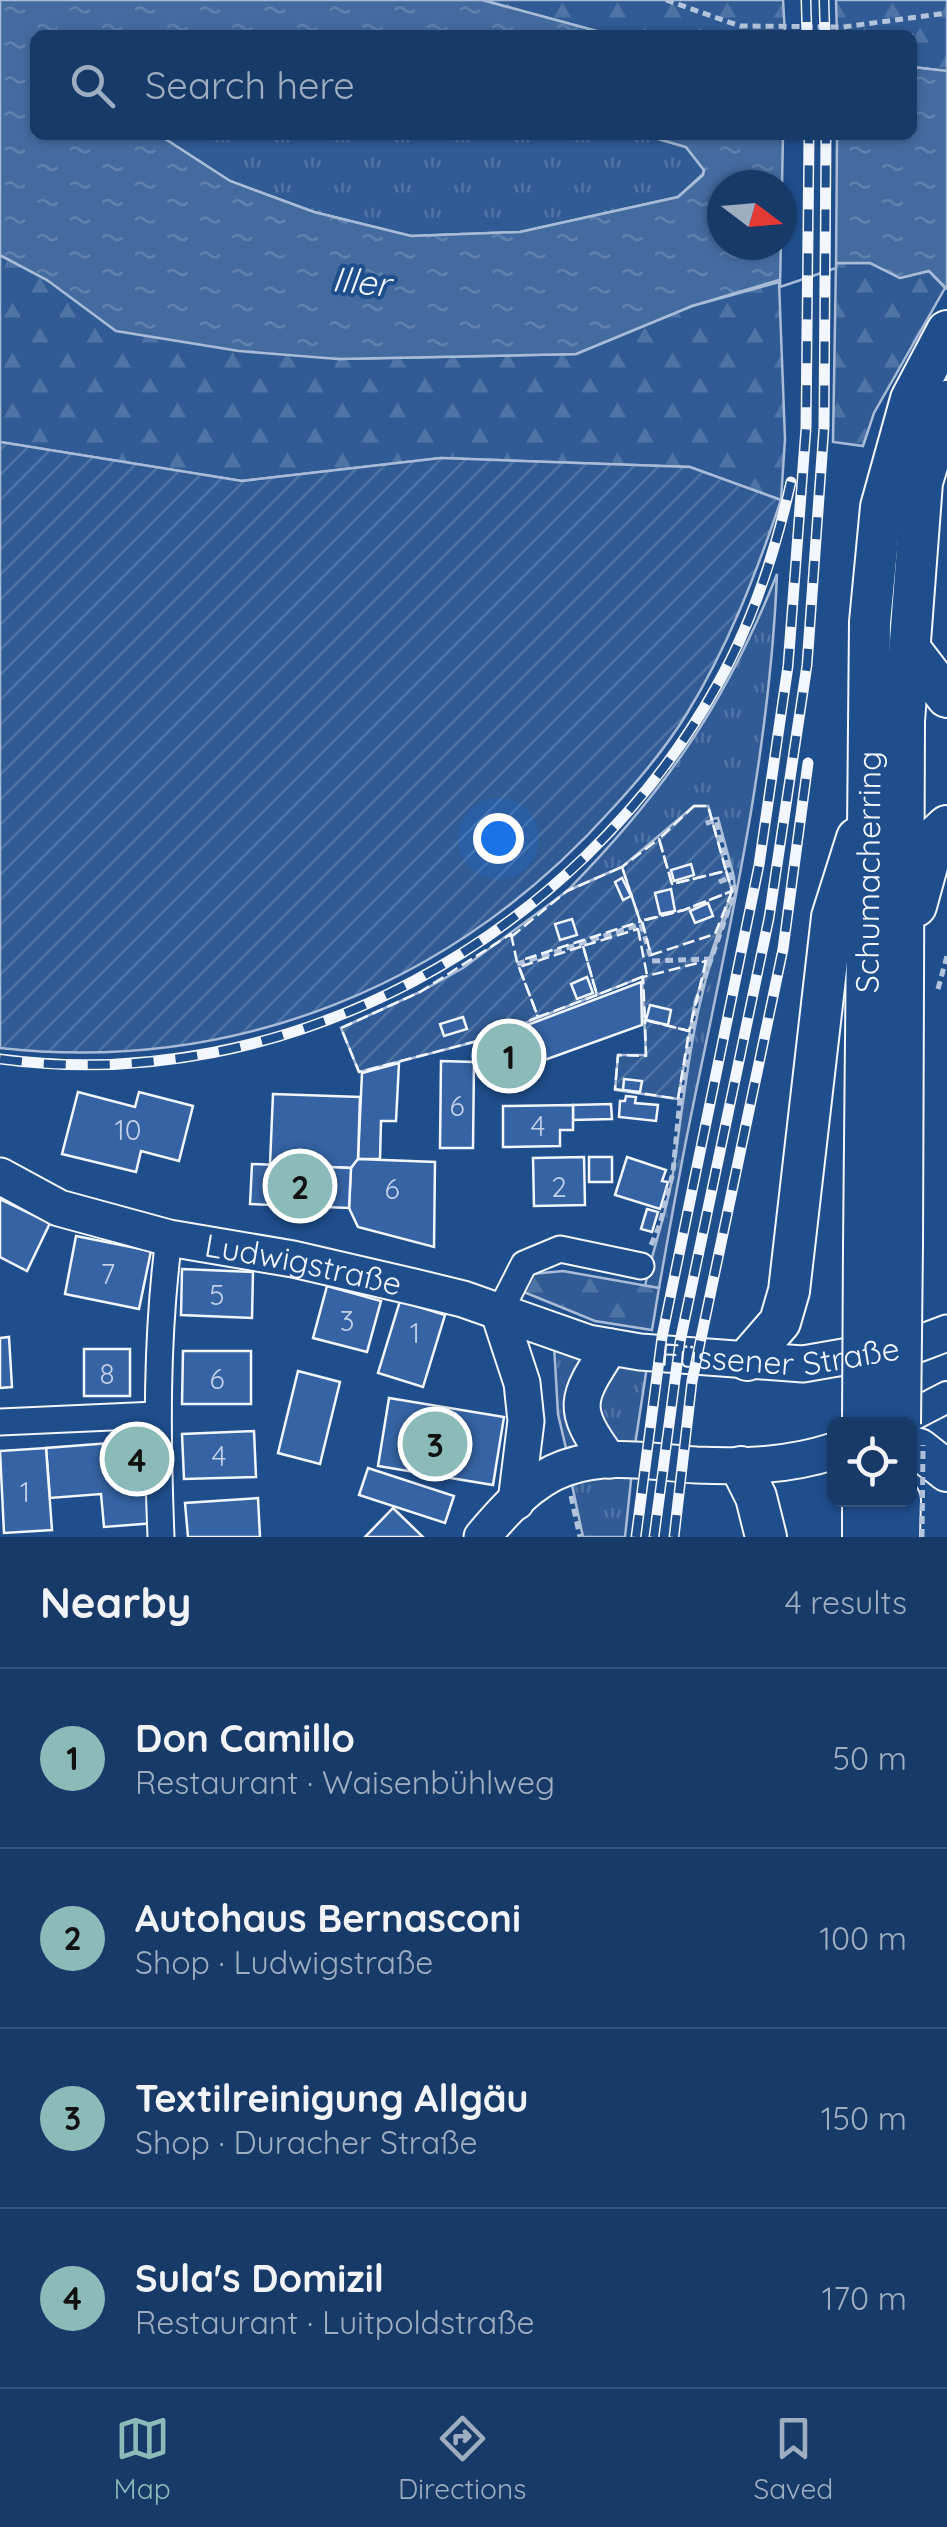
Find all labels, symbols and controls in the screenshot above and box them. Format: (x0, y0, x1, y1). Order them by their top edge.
search box (30, 30, 917, 140)
icon: search (65, 58, 120, 113)
text: Search here (145, 61, 355, 109)
north arrow (707, 170, 797, 260)
water label: Iller (330, 256, 397, 306)
street label: Schumacherring (846, 751, 889, 993)
your location (473, 813, 524, 864)
pin: 1 (476, 1018, 542, 1094)
house number: 6 (449, 1088, 465, 1123)
house number: 4 (531, 1108, 545, 1143)
house number: 10 (114, 1112, 142, 1147)
pin: 2 (268, 1148, 332, 1224)
house number: 2 (551, 1169, 567, 1204)
house number: 6 (384, 1171, 400, 1206)
street label: Ludwigstraße (202, 1224, 406, 1304)
house number: 7 (101, 1256, 115, 1291)
house number: 5 (209, 1277, 225, 1312)
house number: 3 (340, 1303, 354, 1338)
house number: 1 (410, 1315, 420, 1350)
street label: Füssener Straße (660, 1328, 902, 1384)
house number: 8 (99, 1356, 115, 1391)
house number: 6 (209, 1361, 225, 1396)
pin: 3 (402, 1406, 468, 1482)
map controls (827, 1417, 917, 1507)
button: locate (827, 1417, 917, 1507)
pin: 4 (104, 1422, 170, 1496)
house number: 4 (212, 1438, 226, 1473)
house number: 1 (20, 1474, 30, 1509)
text: Nearby (40, 1576, 191, 1629)
text: 4 results (785, 1582, 907, 1622)
text: Don Camillo (135, 1714, 355, 1762)
text: 1 (66, 1738, 79, 1778)
text: 50 m (833, 1738, 907, 1778)
text: Restaurant · Waisenbühlweg (135, 1762, 555, 1802)
text: Autohaus Bernasconi (135, 1894, 521, 1942)
text: 2 (63, 1918, 82, 1958)
text: 100 m (819, 1918, 907, 1958)
text: Shop · Ludwigstraße (135, 1942, 433, 1982)
text: Textilreinigung Allgäu (135, 2074, 529, 2122)
text: 3 (64, 2098, 81, 2138)
text: 150 m (821, 2098, 907, 2138)
text: Shop · Duracher Straße (135, 2122, 478, 2162)
text: Sula's Domizil (135, 2254, 384, 2302)
text: 4 (63, 2278, 82, 2318)
text: 170 m (822, 2278, 907, 2318)
text: Restaurant · Luitpoldstraße (135, 2302, 535, 2342)
tab: Map (114, 2411, 171, 2506)
tab: Directions (398, 2411, 526, 2506)
tab: Saved (754, 2411, 833, 2506)

